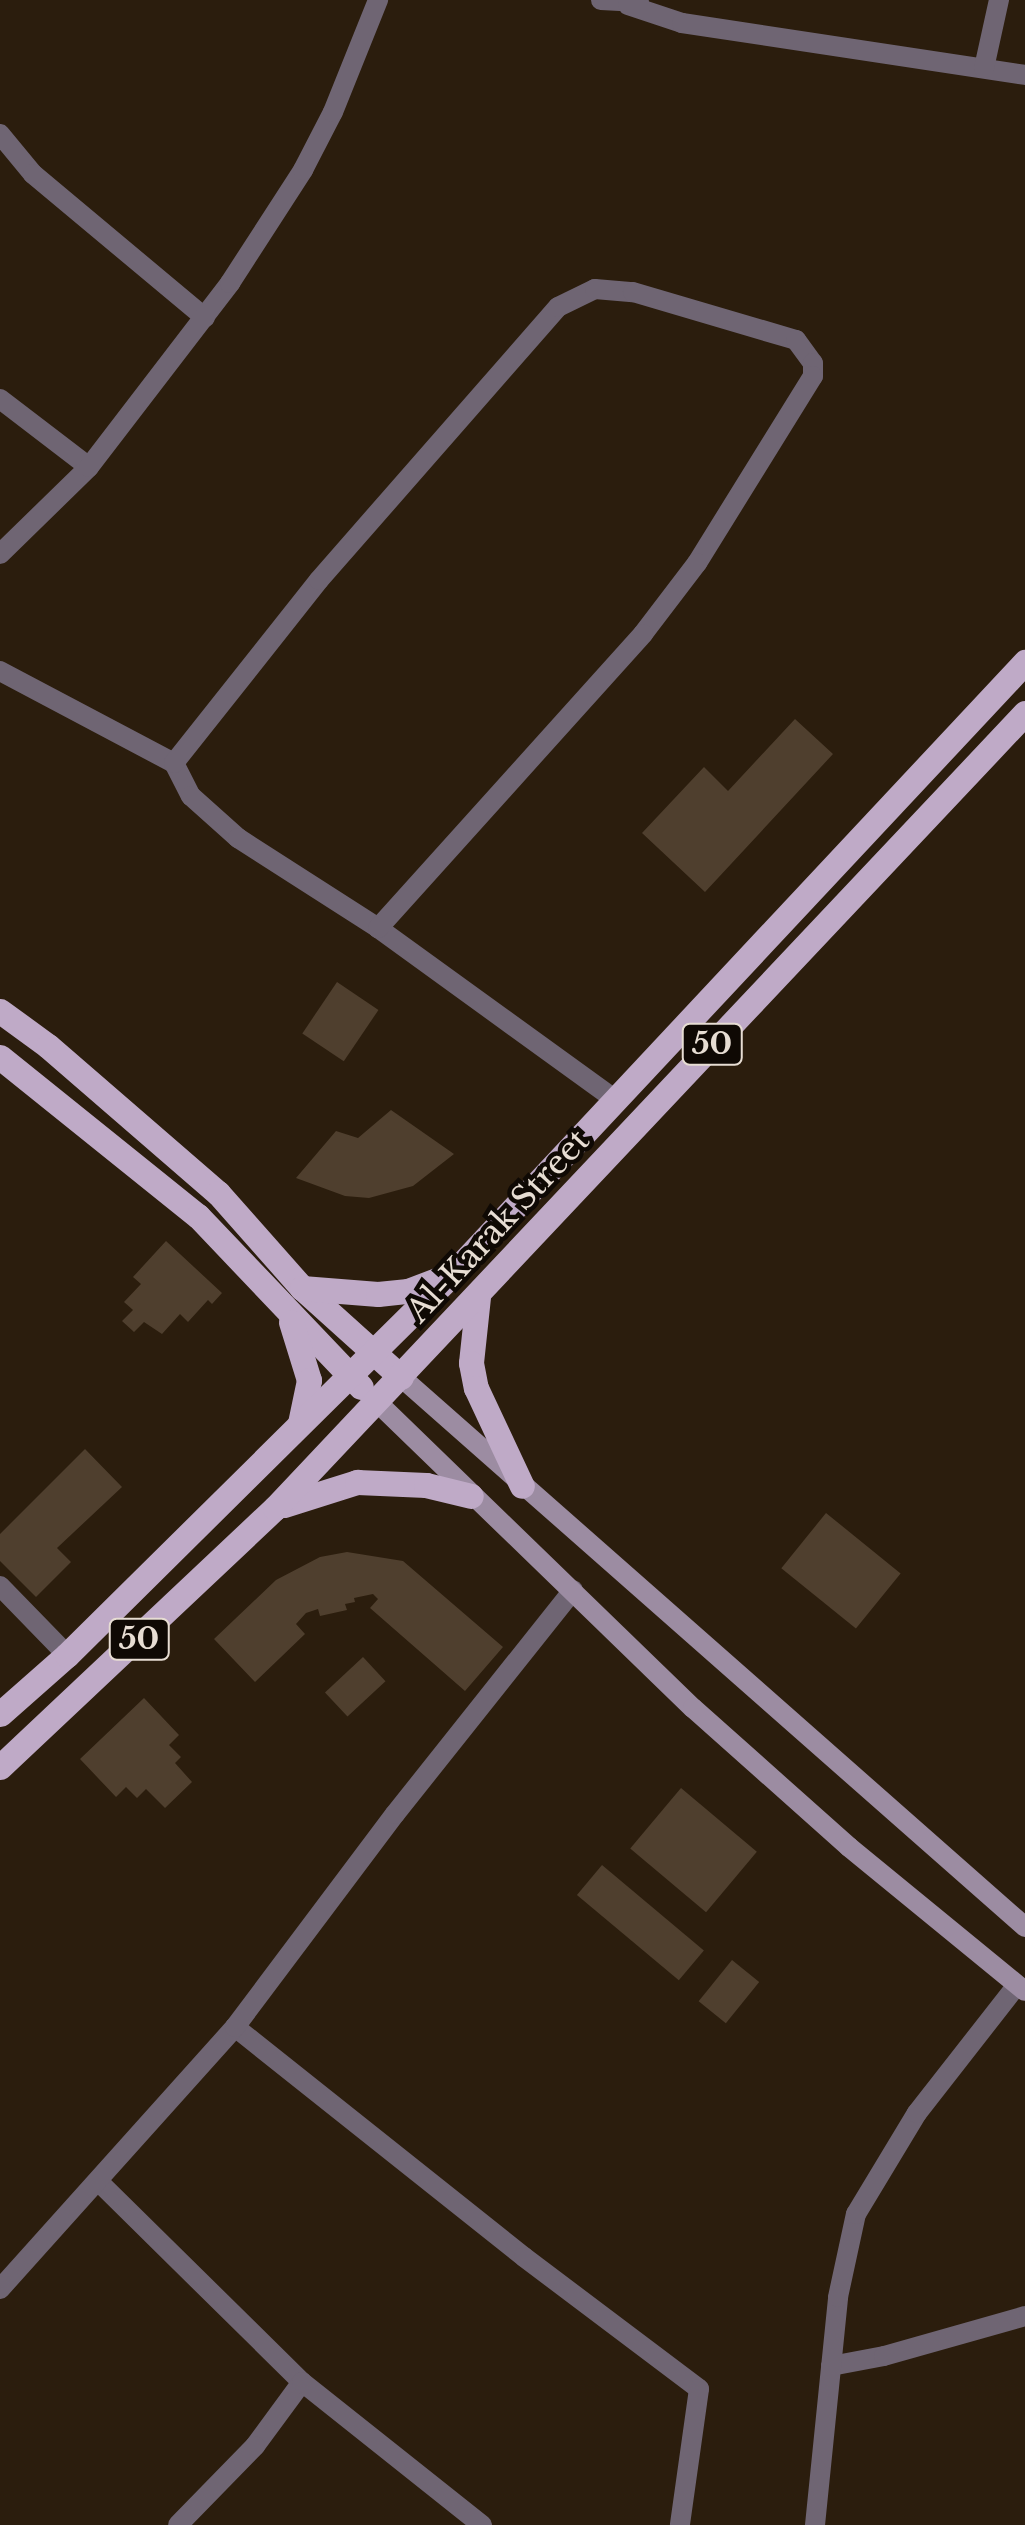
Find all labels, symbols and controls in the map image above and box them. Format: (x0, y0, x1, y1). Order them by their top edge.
road number: 50 (680, 1019, 744, 1069)
street label: Al-Karak Street (399, 1121, 597, 1331)
road number: 50 (106, 1614, 172, 1664)

